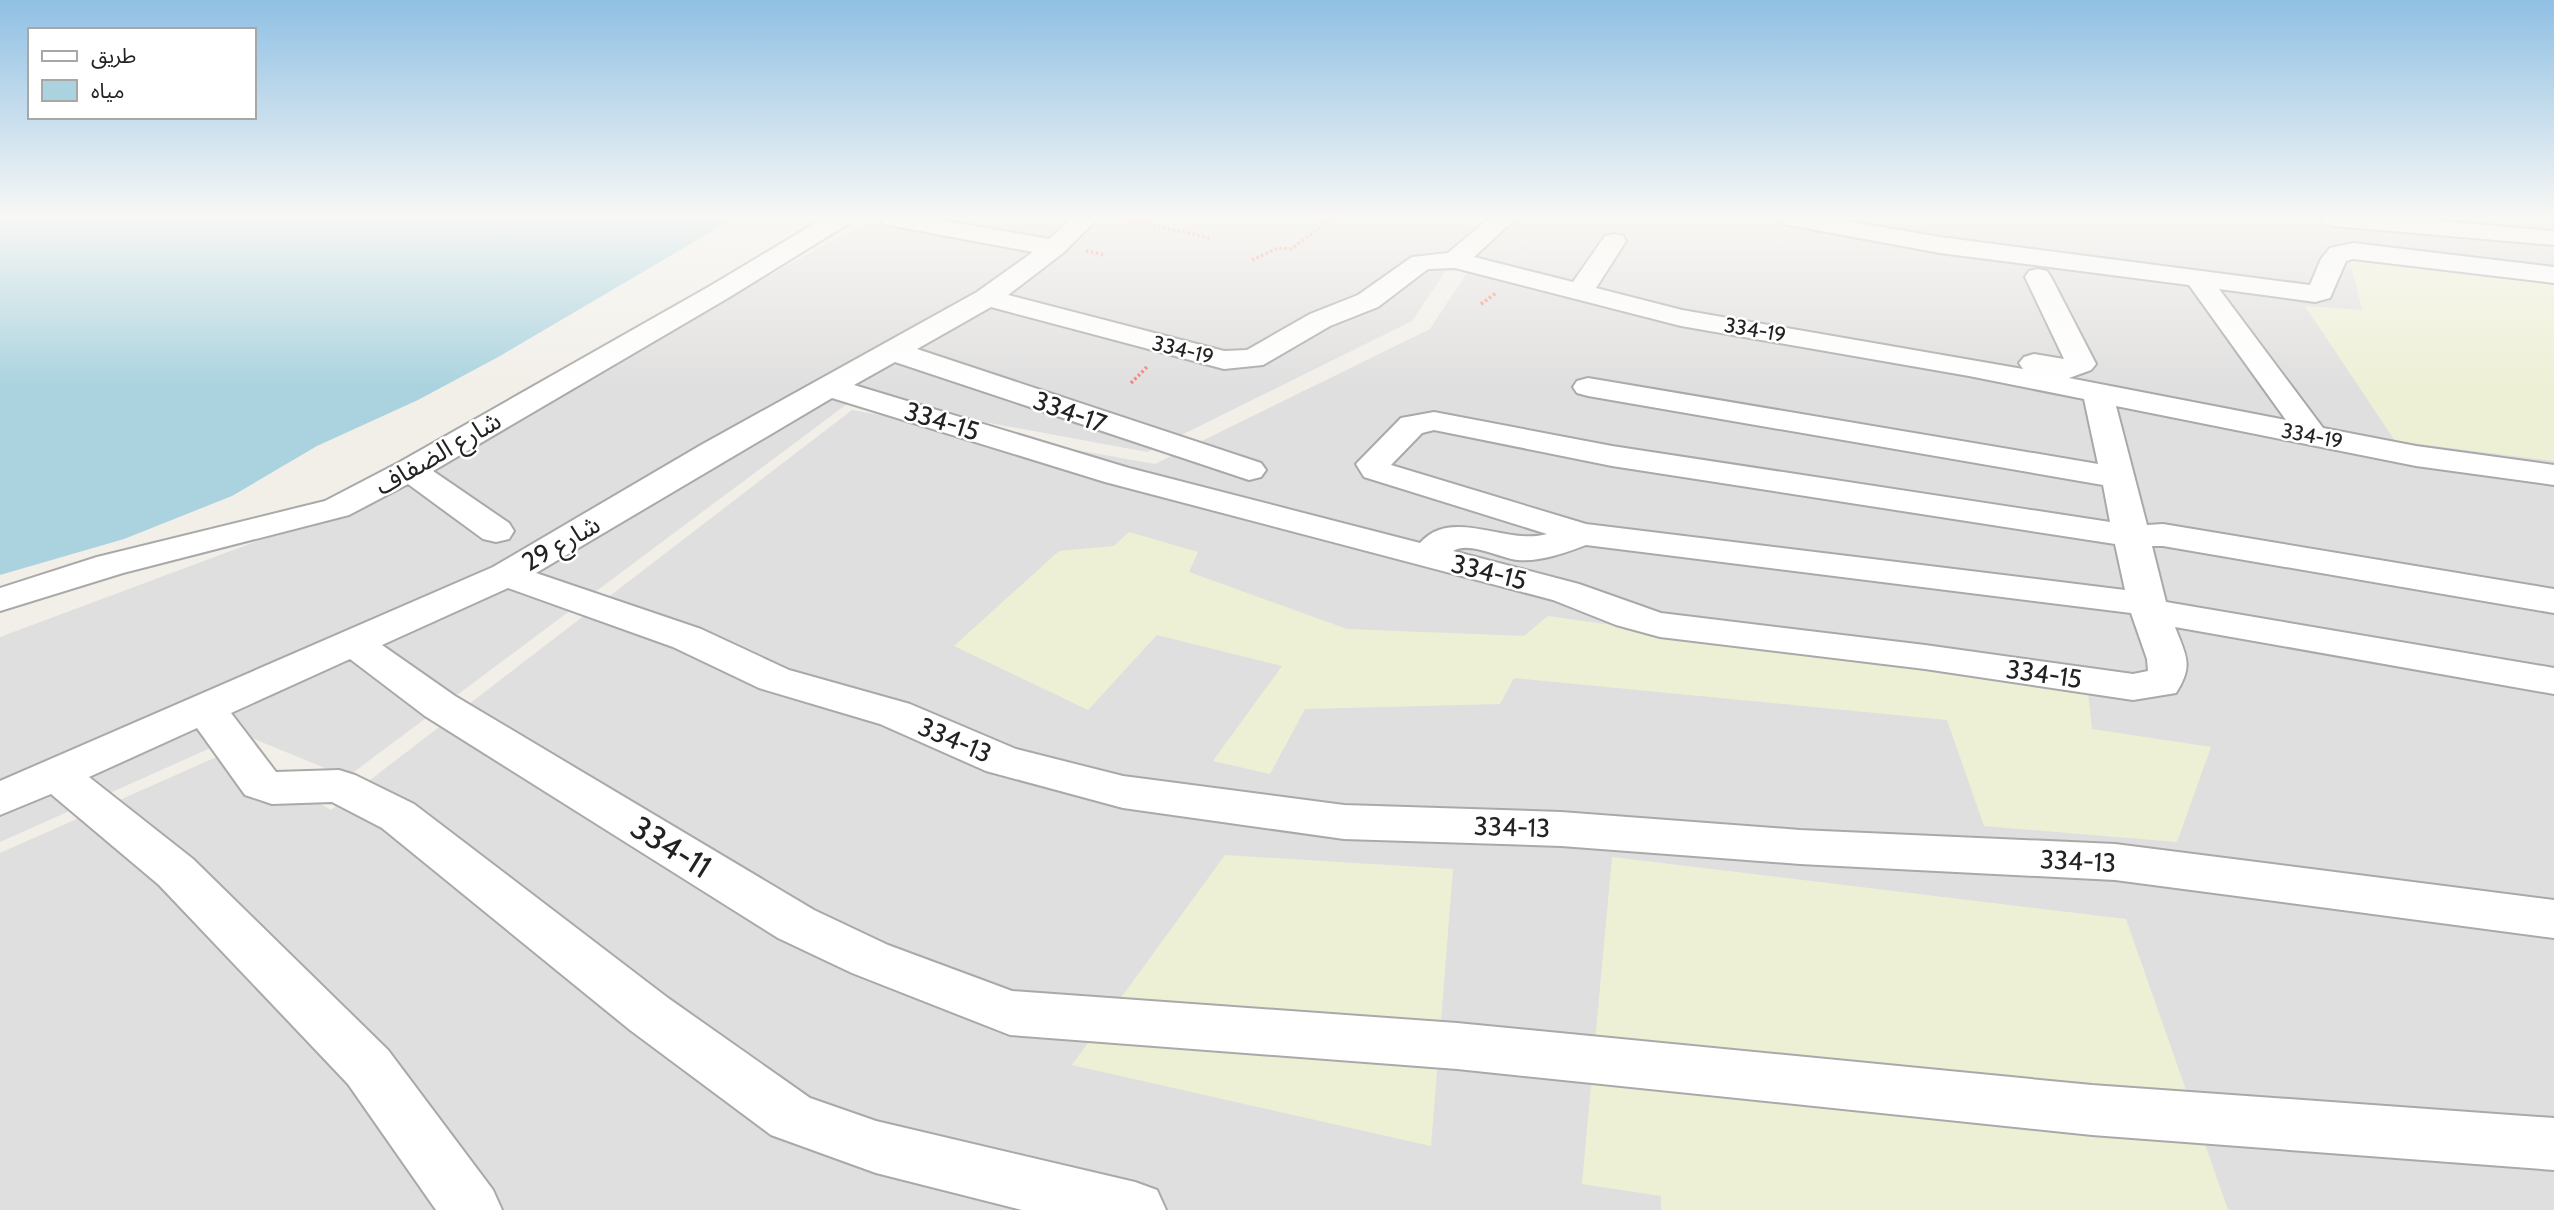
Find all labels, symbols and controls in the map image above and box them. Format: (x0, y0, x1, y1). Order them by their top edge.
legend (28, 28, 256, 119)
text: طريق (91, 43, 136, 69)
text: مياه (91, 78, 124, 103)
street label: 334-19 (1722, 312, 1788, 347)
street label: 334-19 (1150, 330, 1216, 369)
street label: 334-17 (1029, 384, 1111, 440)
street label: 334-15 (901, 395, 983, 447)
street label: شارع الضفاف (369, 404, 508, 504)
street label: 334-19 (2279, 417, 2345, 454)
street label: شارع 29 (516, 508, 607, 581)
street label: 334-15 (1448, 547, 1530, 597)
street label: 334-15 (2004, 653, 2084, 695)
street label: 334-13 (914, 710, 996, 770)
street label: 334-11 (624, 807, 719, 886)
street label: 334-13 (1473, 810, 1551, 844)
street label: 334-13 (2039, 843, 2117, 879)

